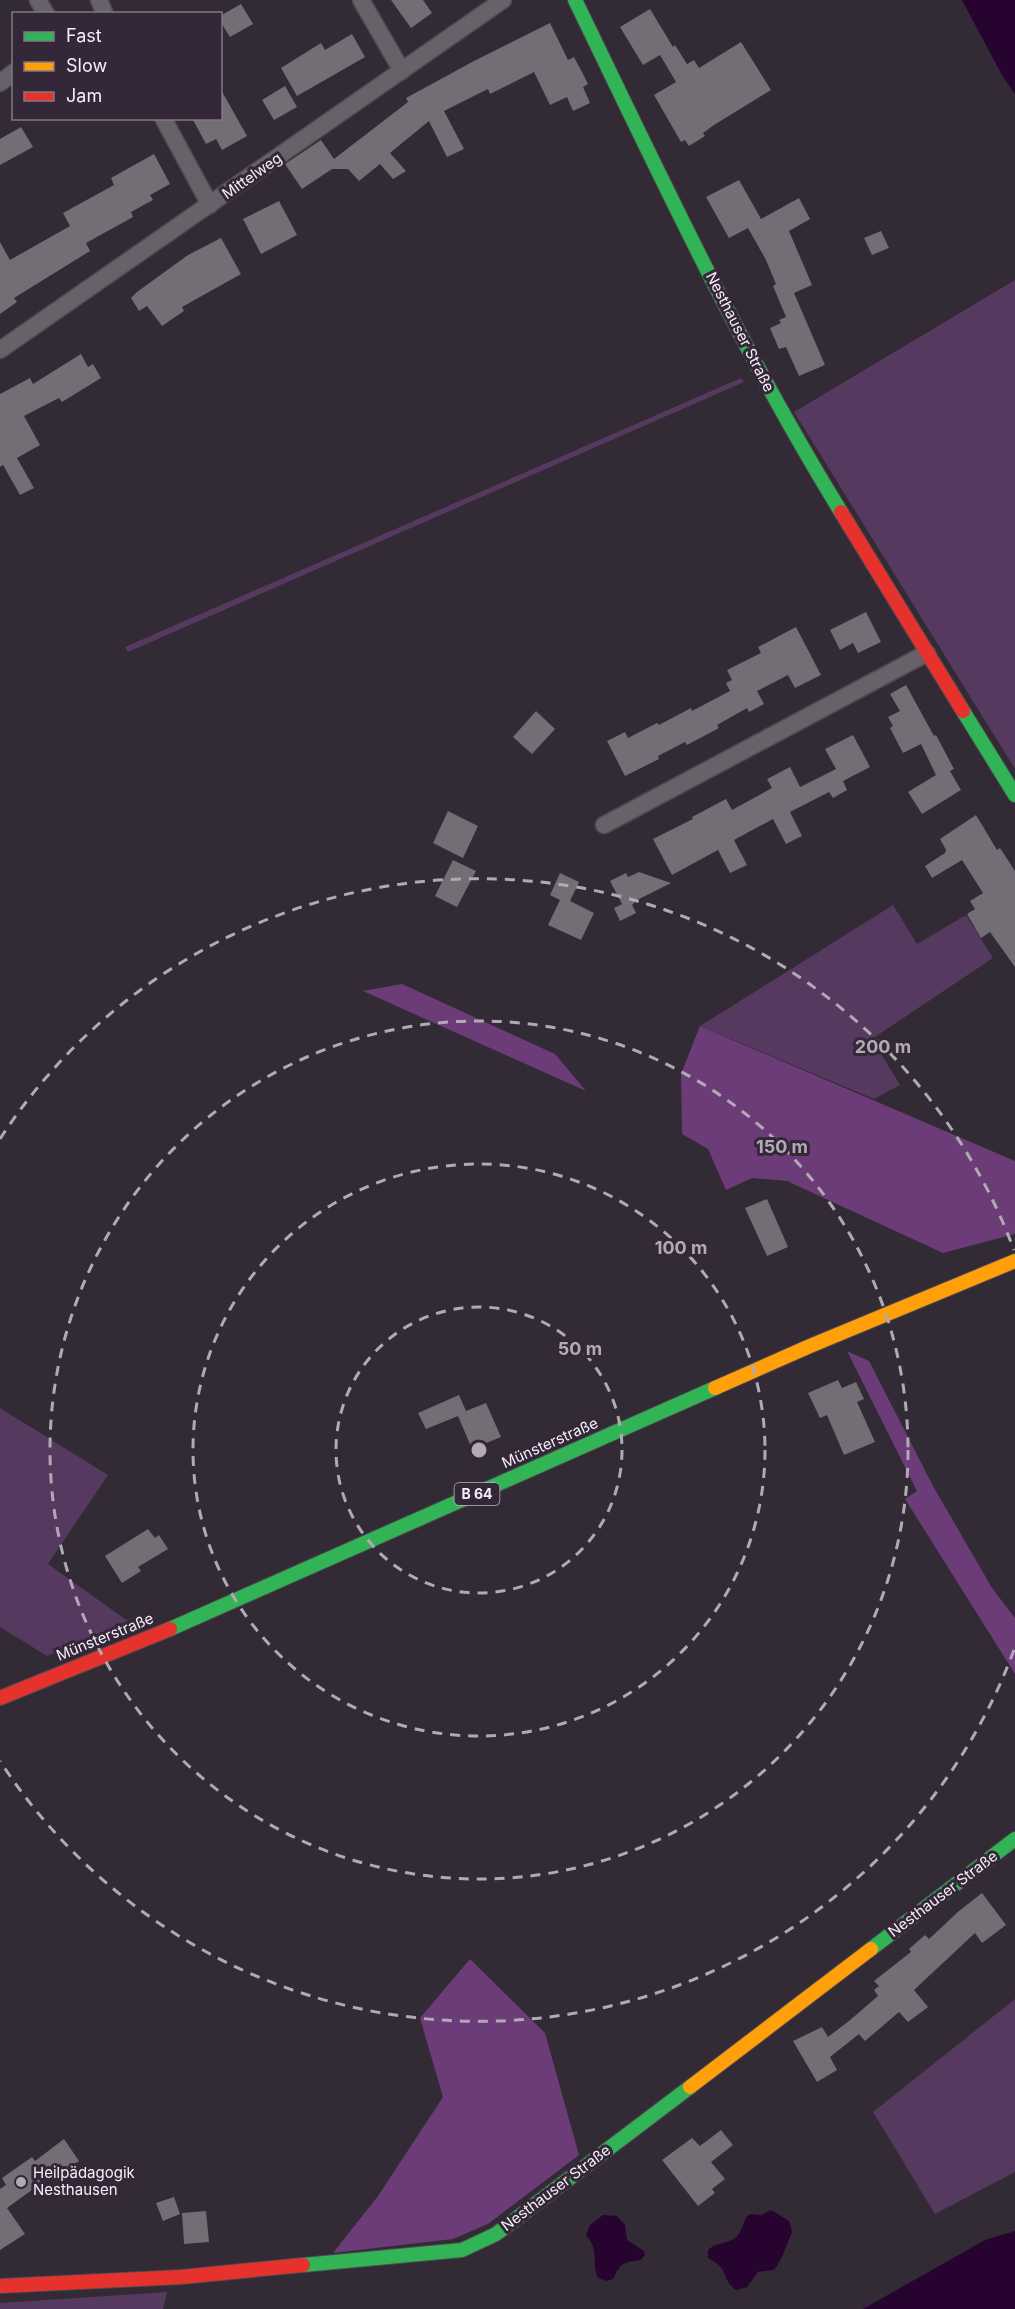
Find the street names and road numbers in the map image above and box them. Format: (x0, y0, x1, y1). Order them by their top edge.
street label: Mittelweg (218, 148, 285, 203)
street label: Nesthauser Straße (702, 269, 779, 395)
street label: Münsterstraße (499, 1413, 601, 1472)
road number: B 64 (454, 1483, 500, 1505)
street label: Münsterstraße (53, 1608, 156, 1665)
street label: Nesthauser Straße (884, 1846, 1001, 1941)
street label: Nesthauser Straße (497, 2140, 614, 2235)

